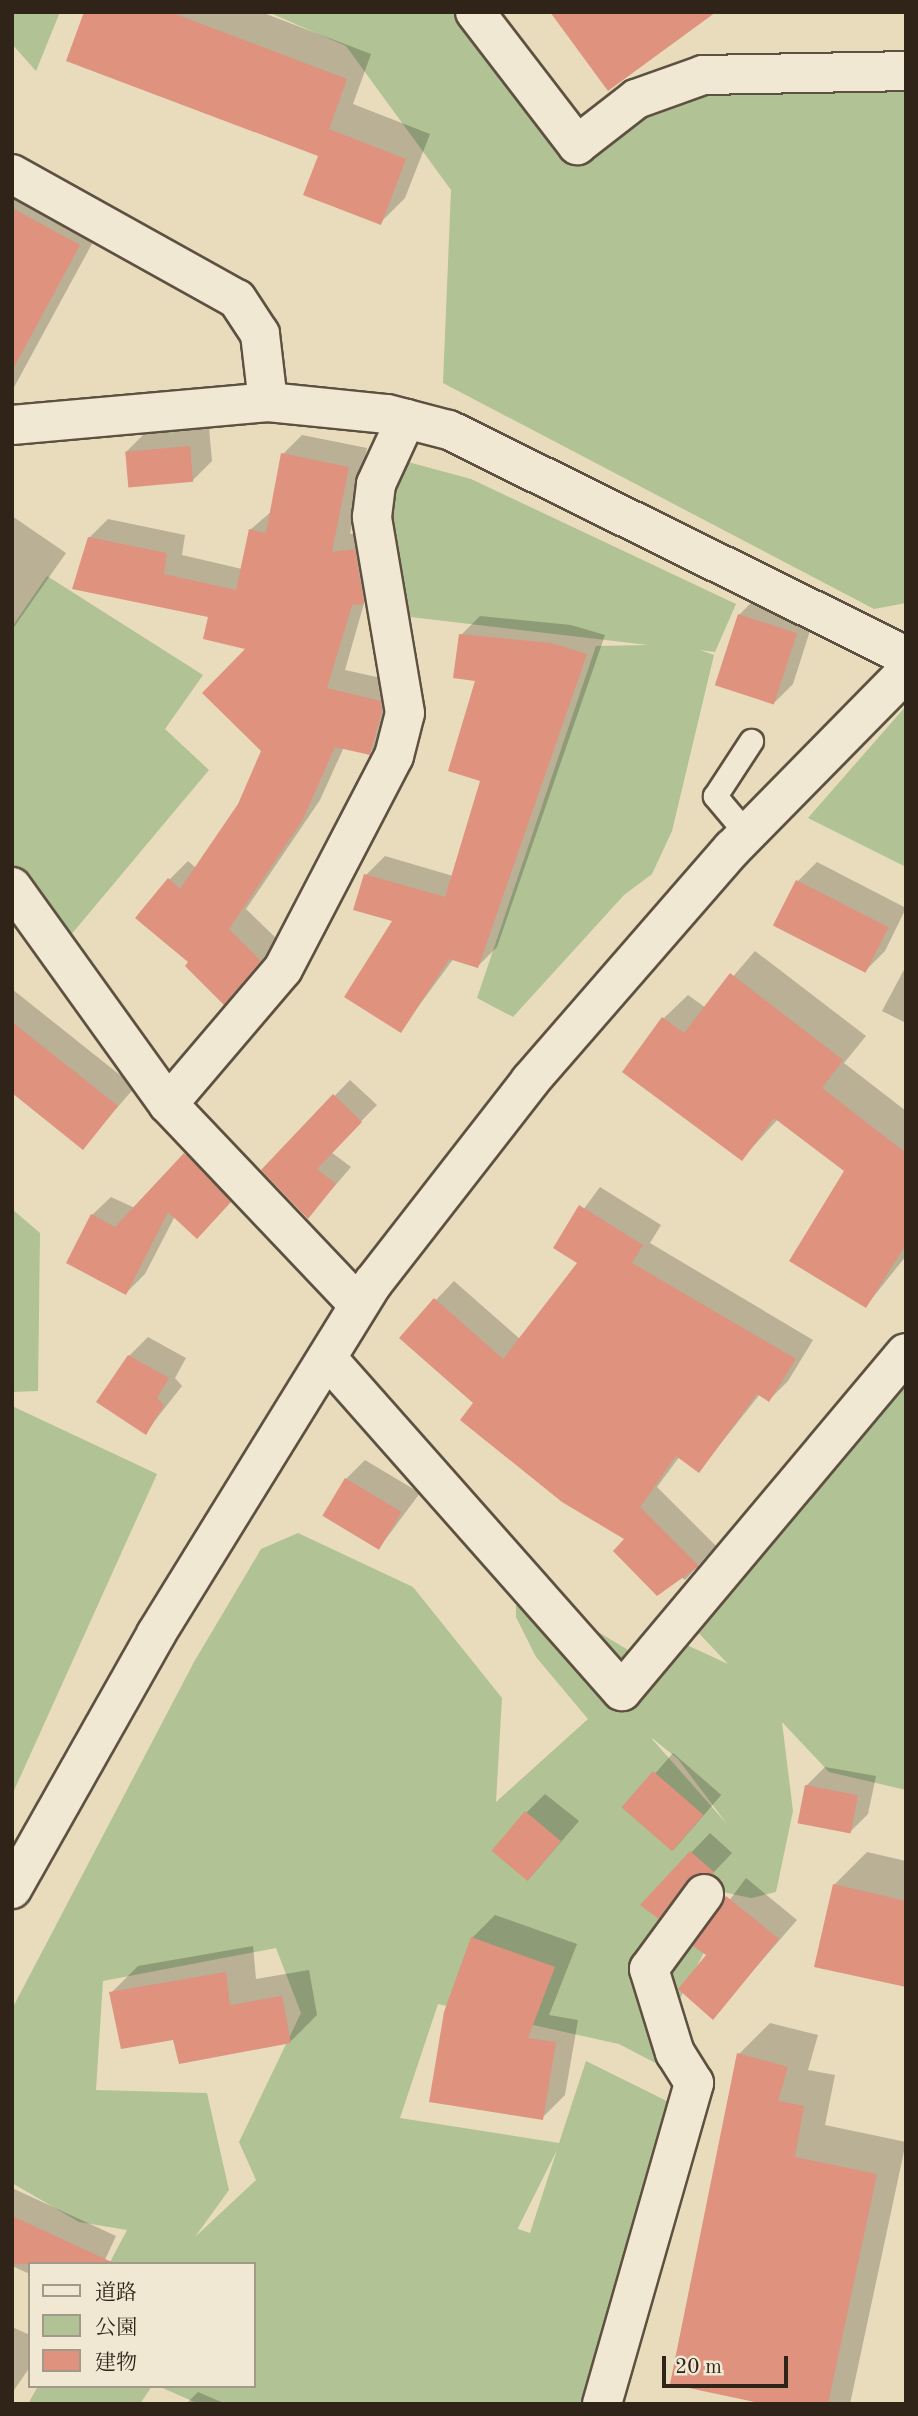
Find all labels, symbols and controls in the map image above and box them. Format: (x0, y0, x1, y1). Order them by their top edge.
legend (28, 2262, 256, 2388)
text: 道路 (95, 2283, 137, 2304)
text: 公園 (95, 2318, 137, 2339)
scale bar (666, 2342, 792, 2386)
text: 建物 (95, 2353, 137, 2374)
text: 20 m (675, 2357, 722, 2378)

